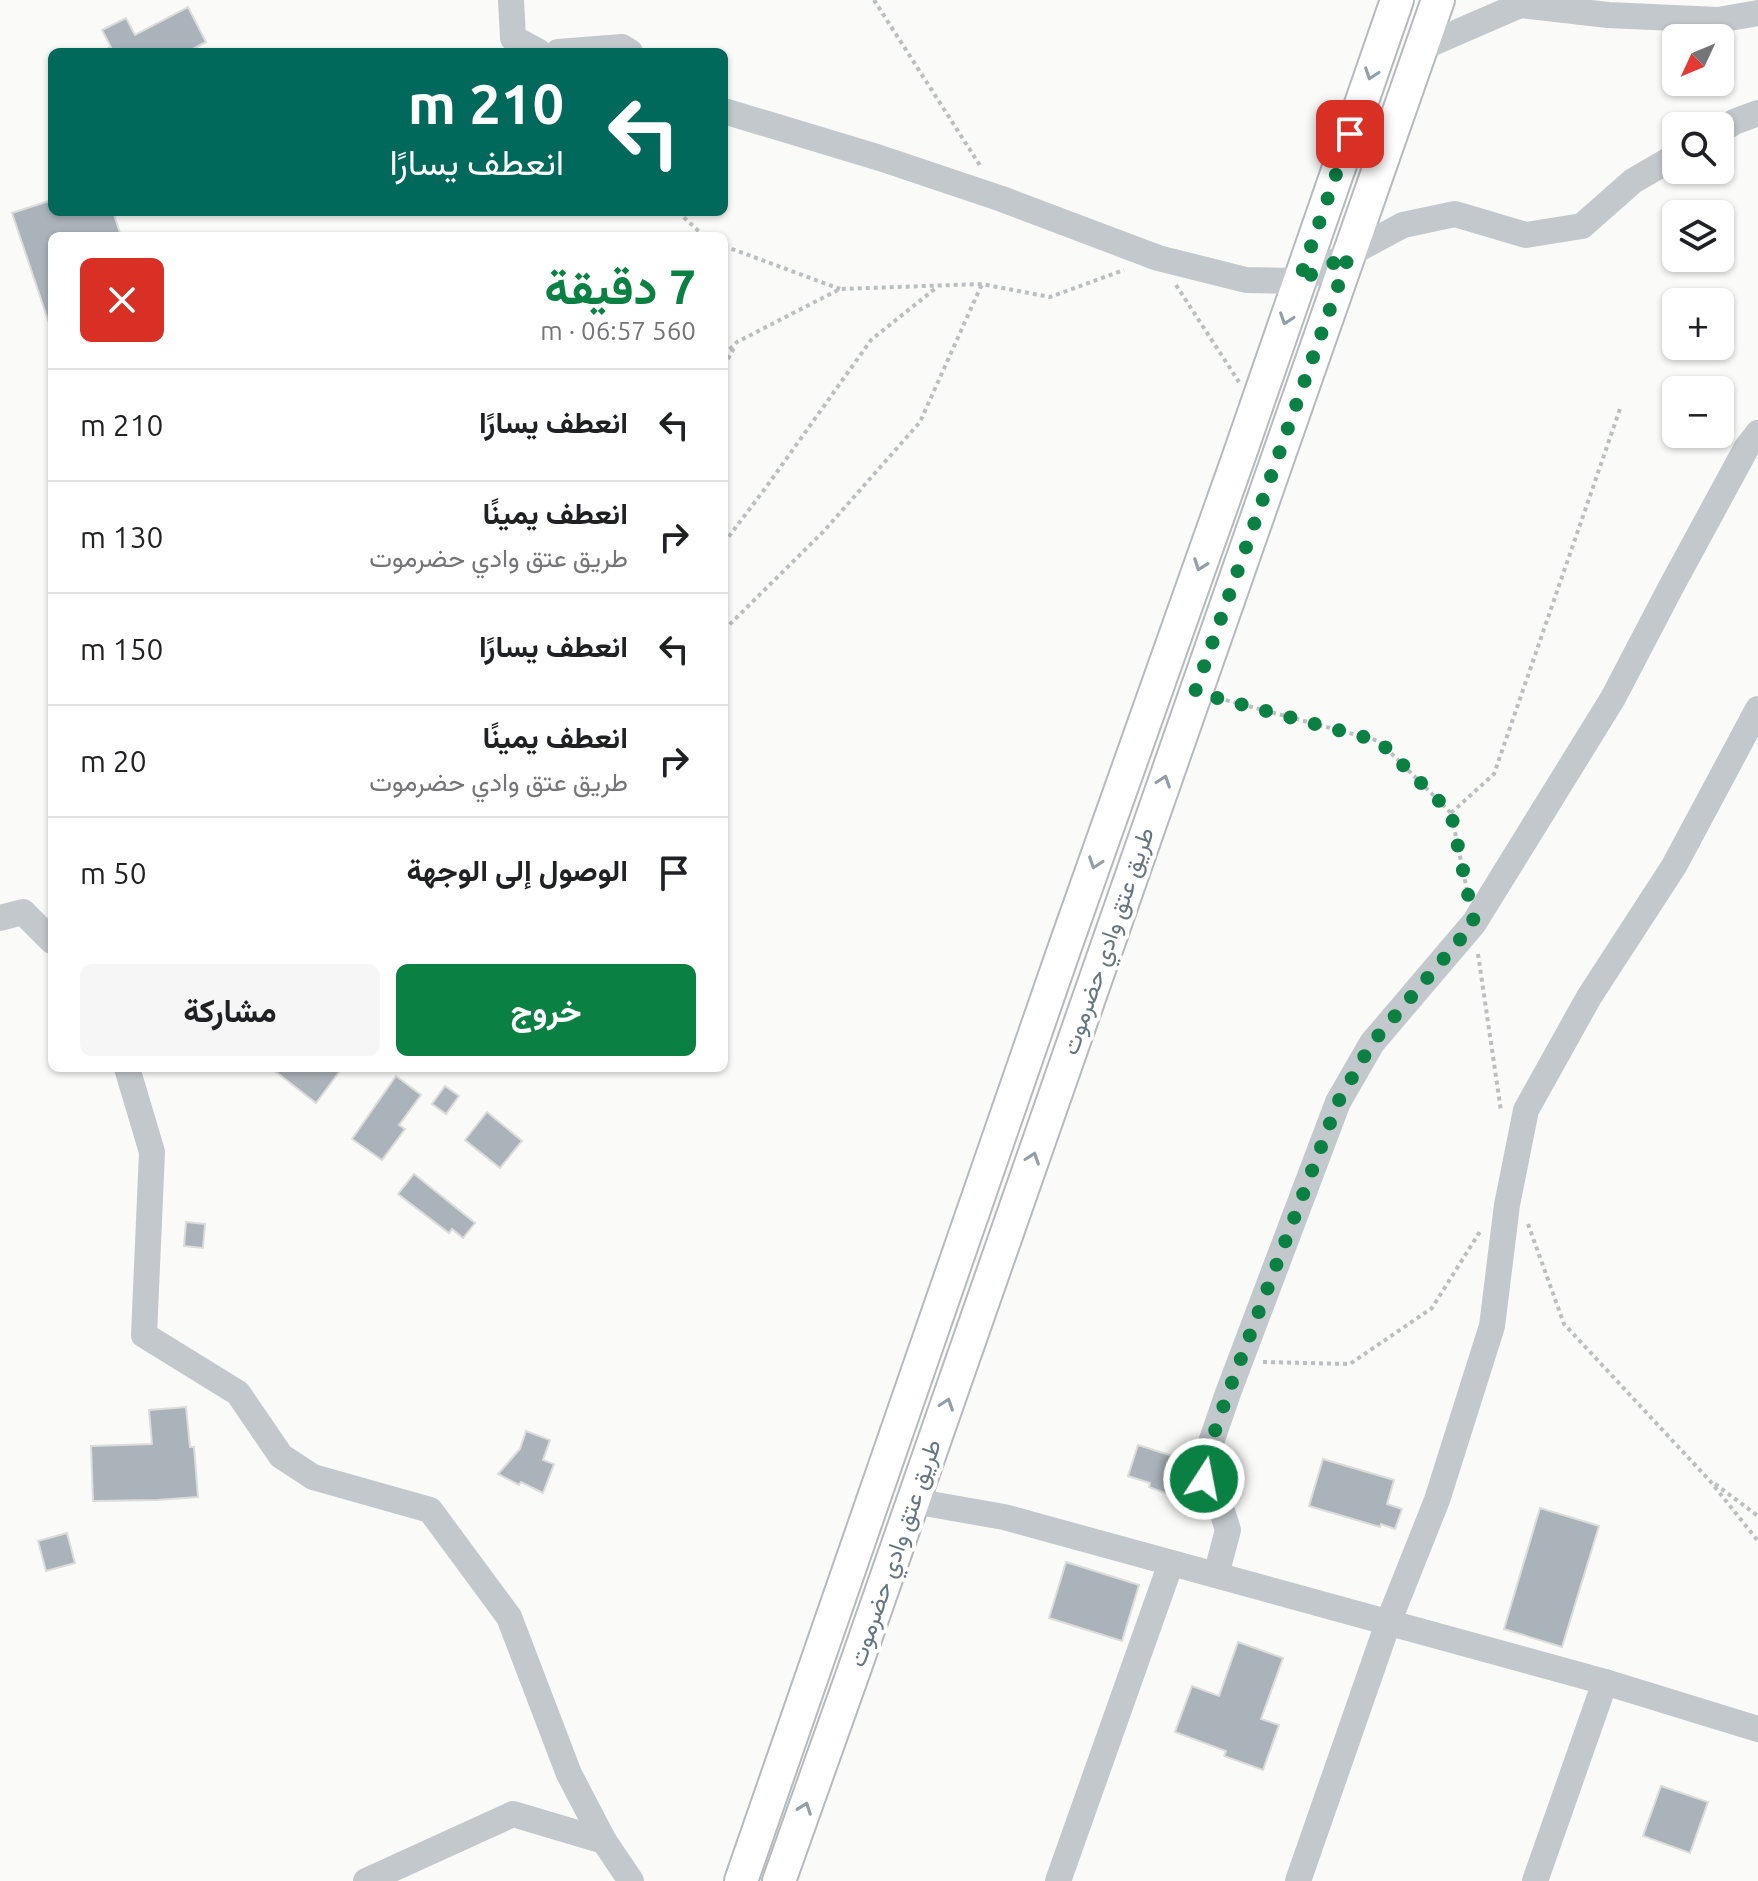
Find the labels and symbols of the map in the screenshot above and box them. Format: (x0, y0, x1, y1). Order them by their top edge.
north arrow (1662, 24, 1734, 96)
one-way arrow (1365, 66, 1381, 80)
pin (1316, 100, 1384, 168)
one-way arrow (1279, 312, 1296, 326)
one-way arrow (1193, 557, 1210, 571)
one-way arrow (1154, 774, 1171, 788)
street label: طريق عتق وادي حضرموت (1056, 824, 1165, 1060)
one-way arrow (1088, 855, 1104, 869)
one-way arrow (1023, 1152, 1039, 1166)
one-way arrow (938, 1398, 954, 1412)
street label: طريق عتق وادي حضرموت (843, 1436, 952, 1672)
position arrow (1162, 1437, 1246, 1521)
one-way arrow (795, 1801, 812, 1815)

